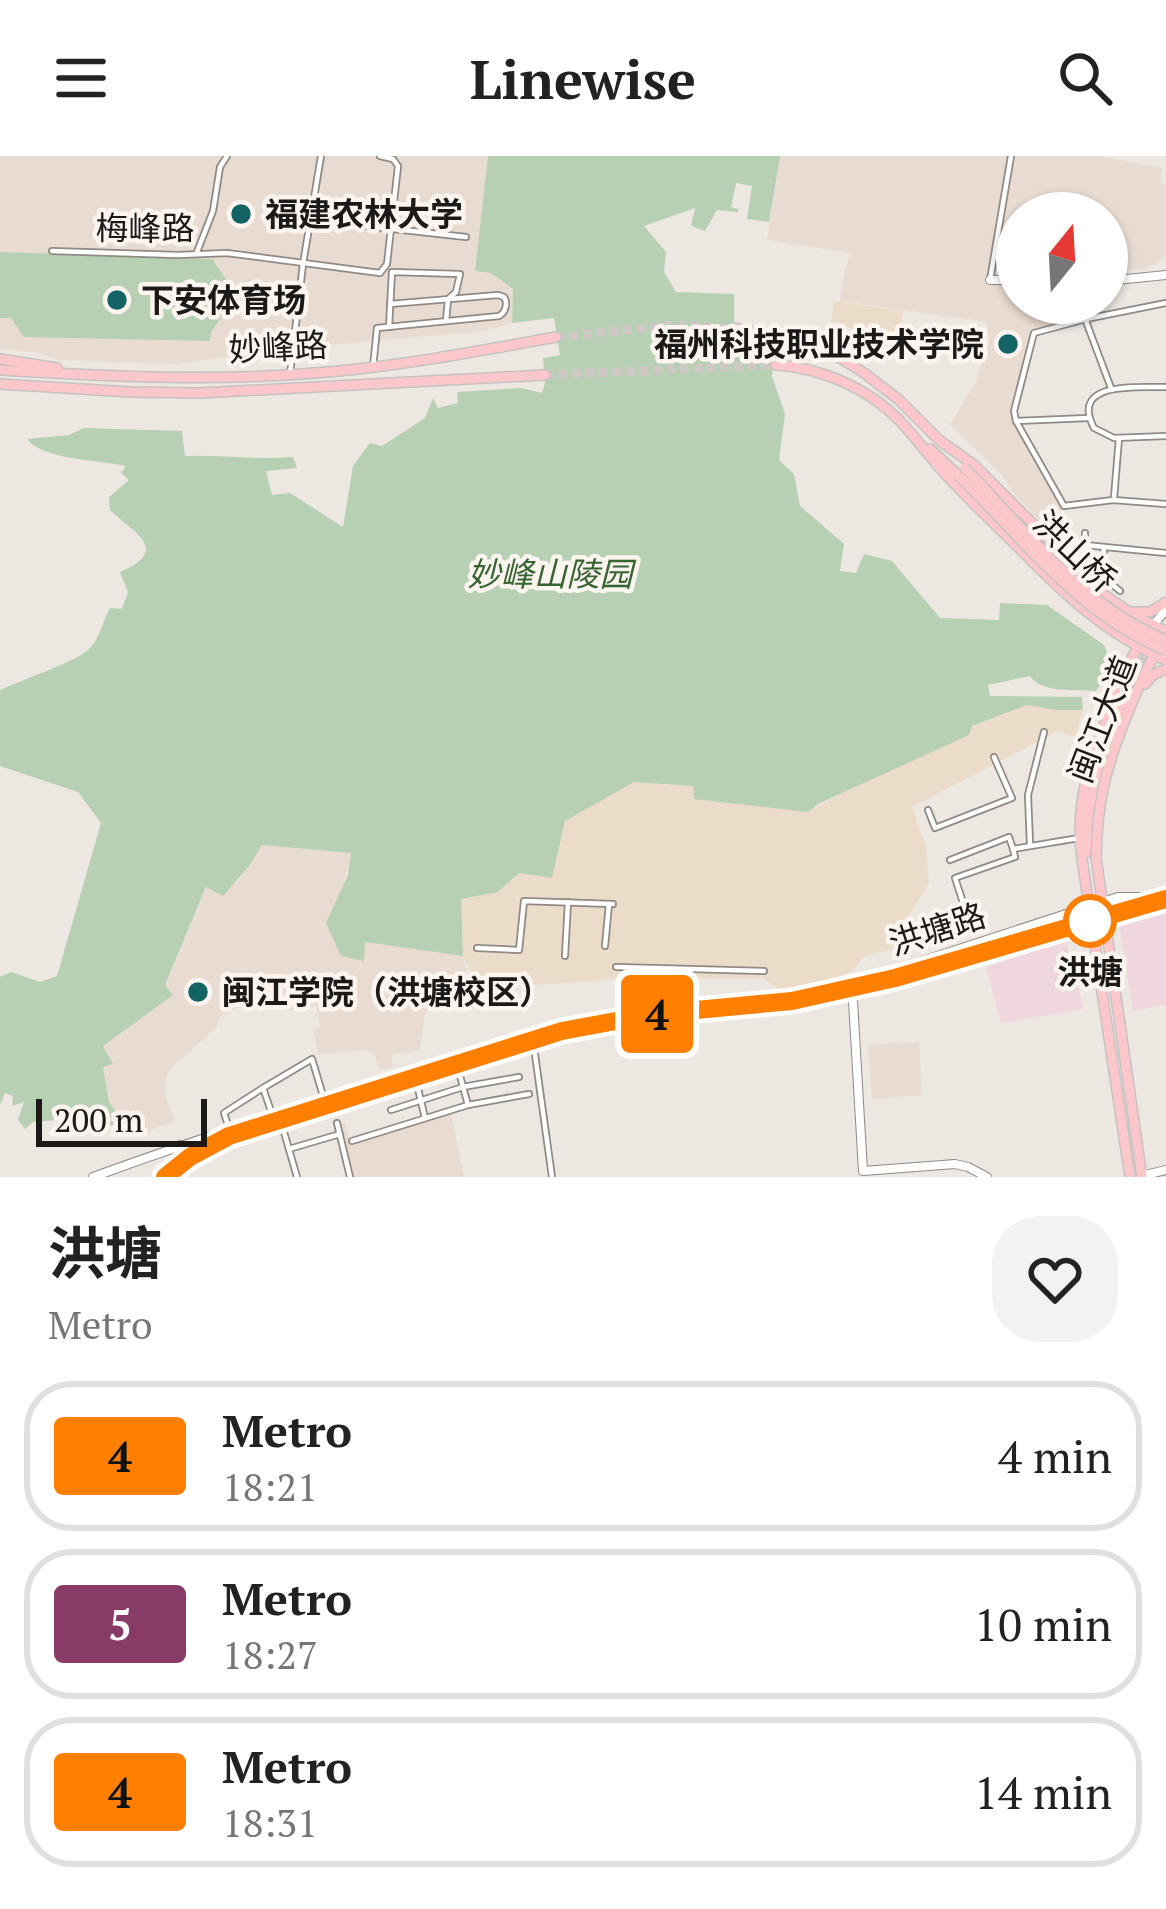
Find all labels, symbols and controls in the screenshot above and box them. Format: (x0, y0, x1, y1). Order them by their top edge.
text: Linewise (470, 43, 696, 114)
icon: menu (48, 45, 114, 111)
icon: search (1052, 45, 1118, 111)
place label: 福建农林大学 (265, 192, 463, 235)
north arrow (996, 192, 1128, 324)
map controls (996, 192, 1128, 324)
marker: 福建农林大学 (228, 201, 254, 227)
street label: 梅峰路 (96, 206, 195, 249)
place label: 下安体育场 (141, 278, 306, 321)
marker: 下安体育场 (104, 287, 130, 313)
street label: 妙峰路 (227, 322, 329, 371)
place label: 福州科技职业技术学院 (654, 322, 984, 365)
marker: 福州科技职业技术学院 (995, 331, 1021, 357)
street label: 洪山桥 (1025, 501, 1126, 600)
park label: 妙峰山陵园 (468, 552, 637, 595)
street label: 闽江大道 (1058, 649, 1145, 788)
street label: 洪塘路 (883, 893, 991, 964)
marker: 洪塘 (1065, 896, 1115, 946)
place label: 洪塘 (1057, 950, 1123, 993)
place label: 闽江学院（洪塘校区） (222, 970, 552, 1013)
line badge: 4 (618, 975, 696, 1053)
marker: 闽江学院（洪塘校区） (185, 979, 211, 1005)
text: 4 (645, 986, 669, 1042)
scale bar (36, 1093, 207, 1146)
text: 200 m (54, 1098, 143, 1141)
text: 洪塘 (48, 1215, 162, 1290)
button: heart (992, 1216, 1118, 1342)
text: Metro (48, 1298, 152, 1350)
text: Metro (222, 1400, 352, 1460)
text: 4 min (998, 1426, 1112, 1486)
text: 4 (108, 1428, 132, 1484)
text: 18:21 (222, 1460, 318, 1512)
text: Metro (222, 1568, 352, 1628)
text: 10 min (974, 1594, 1112, 1654)
text: 5 (108, 1596, 132, 1652)
text: 18:27 (222, 1628, 318, 1680)
text: Metro (222, 1736, 352, 1796)
text: 14 min (974, 1762, 1112, 1822)
text: 4 (108, 1764, 132, 1820)
text: 18:31 (222, 1796, 318, 1848)

